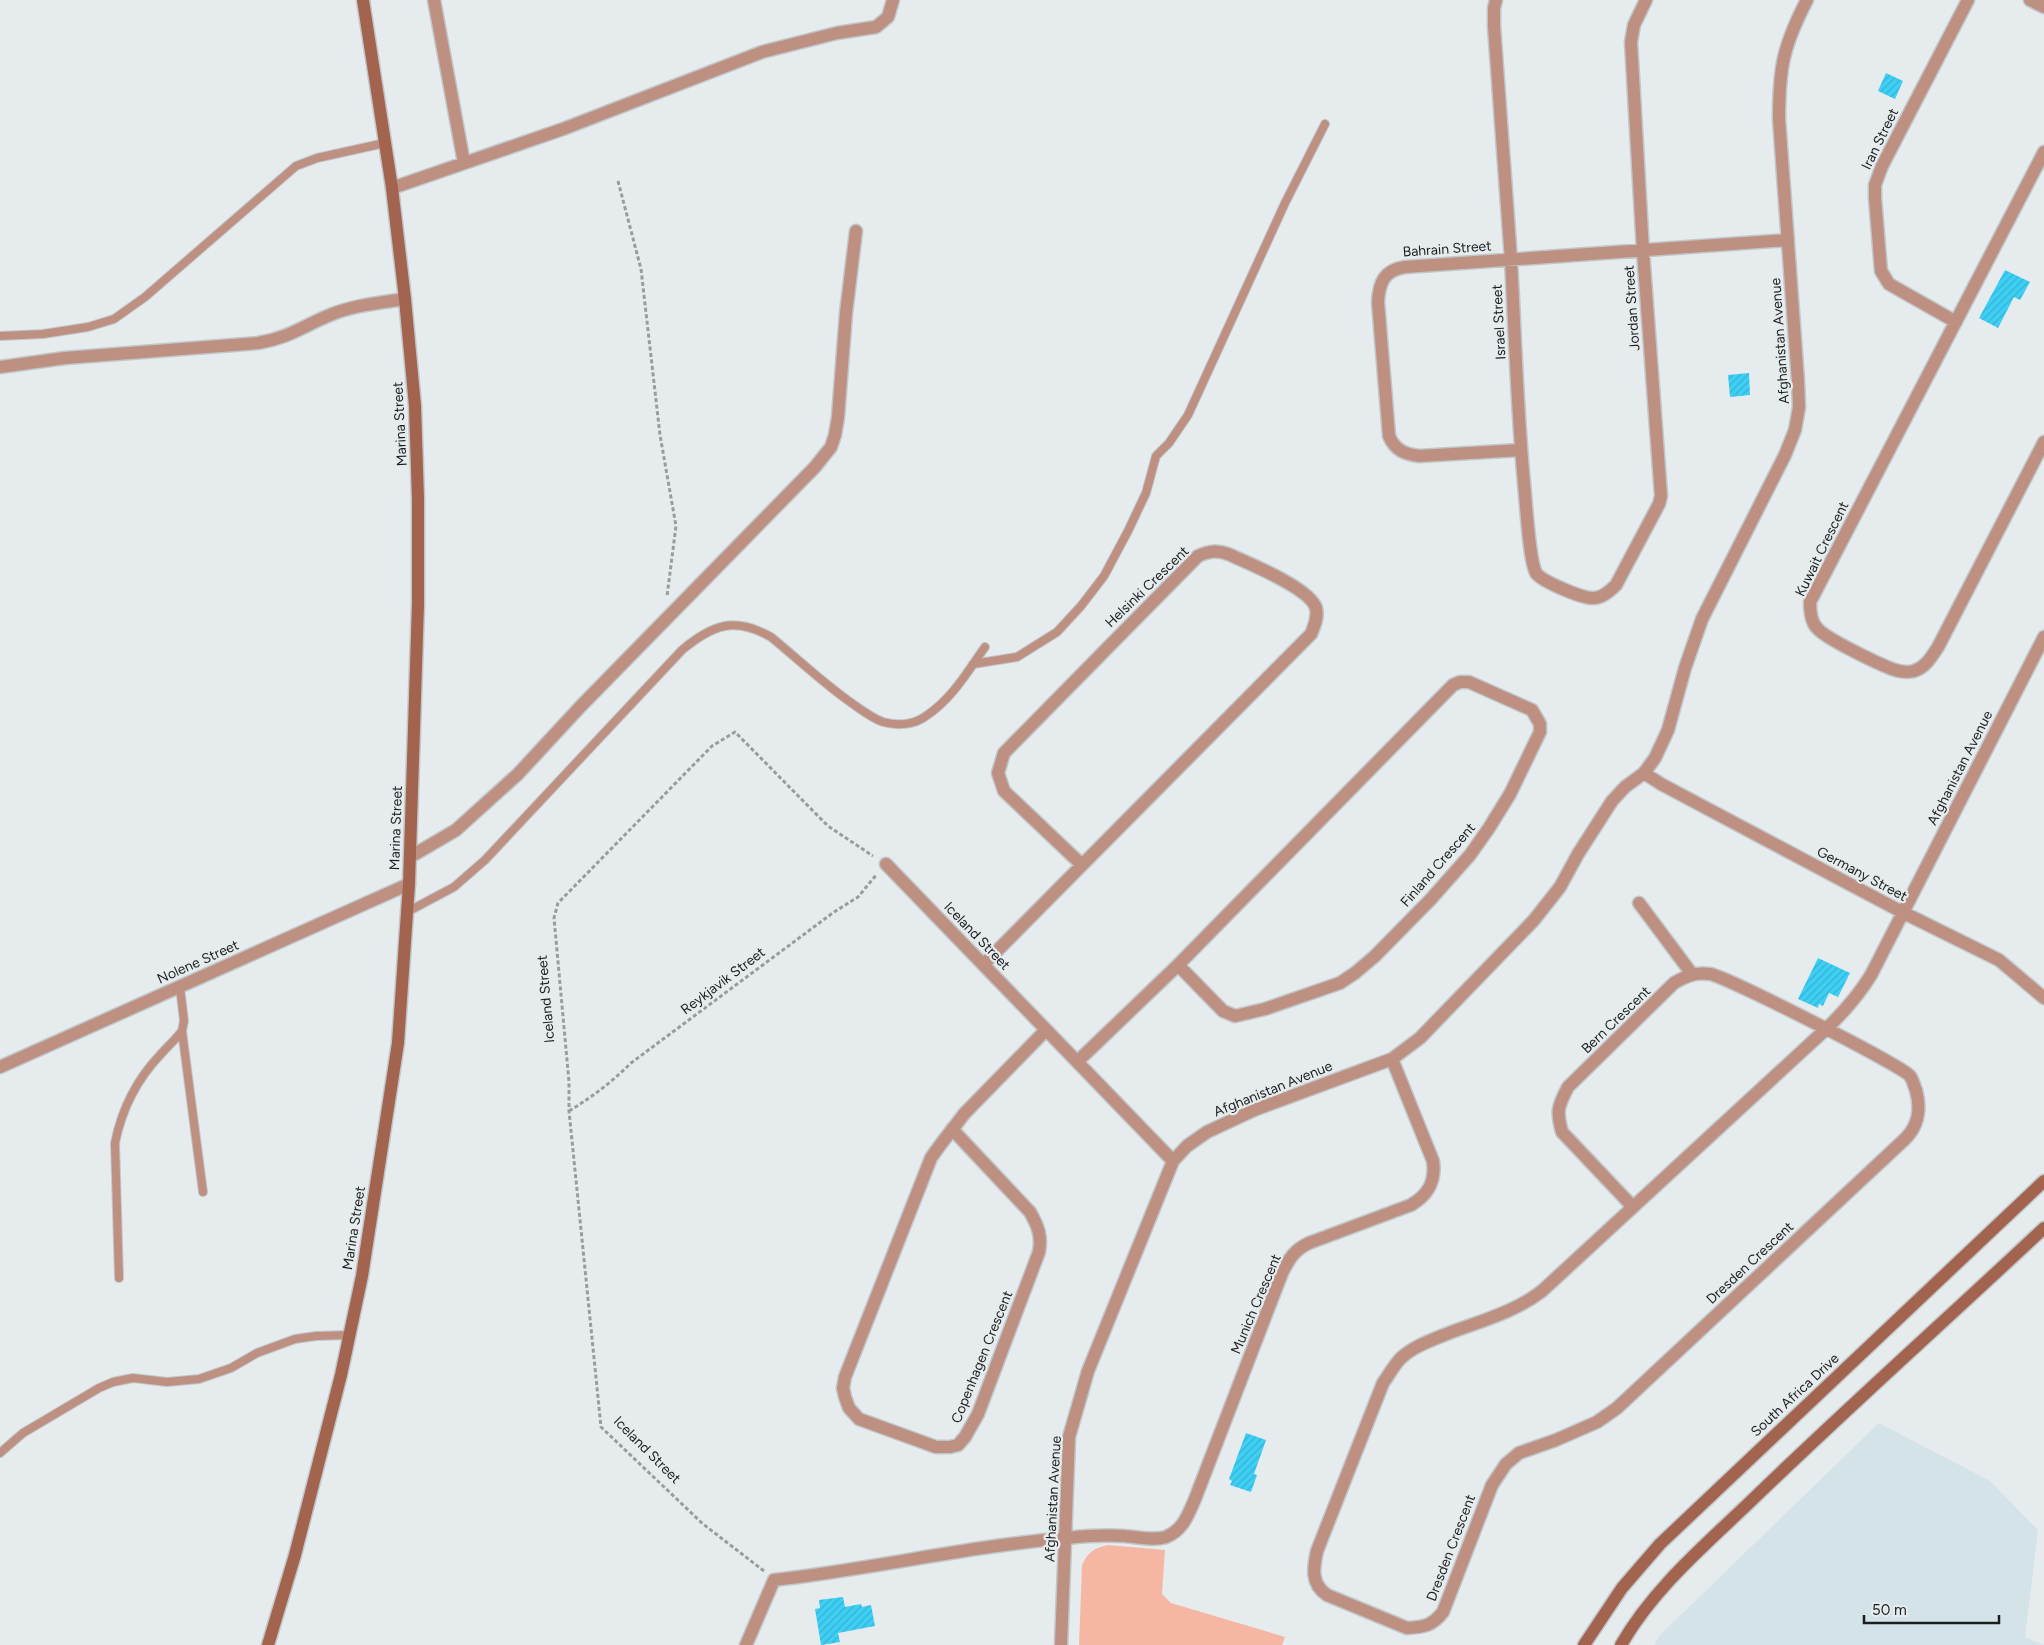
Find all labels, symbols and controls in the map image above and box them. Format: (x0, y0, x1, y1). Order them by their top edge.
street label: Iran Street (1858, 106, 1902, 172)
street label: Bahrain Street (1402, 237, 1492, 261)
street label: Jordan Street (1621, 265, 1643, 351)
street label: Afghanistan Avenue (1767, 277, 1793, 405)
street label: Israel Street (1489, 284, 1509, 360)
street label: Marina Street (389, 381, 411, 467)
street label: Kuwait Crescent (1792, 499, 1852, 599)
street label: Helsinki Crescent (1102, 543, 1192, 631)
street label: Afghanistan Avenue (1924, 708, 1996, 828)
street label: Marina Street (386, 785, 406, 871)
street label: Finland Crescent (1397, 820, 1479, 910)
street label: Germany Street (1814, 843, 1910, 905)
street label: Iceland Street (940, 898, 1014, 974)
street label: Nolene Street (154, 936, 242, 988)
street label: Reykjavik Street (677, 944, 769, 1018)
street label: Iceland Street (534, 954, 558, 1044)
street label: Bern Crescent (1578, 983, 1654, 1057)
street label: Afghanistan Avenue (1211, 1057, 1335, 1121)
street label: Marina Street (339, 1185, 369, 1271)
street label: Dresden Crescent (1703, 1218, 1797, 1308)
street label: Munich Crescent (1227, 1251, 1285, 1357)
street label: Copenhagen Crescent (948, 1288, 1016, 1426)
street label: South Africa Drive (1747, 1350, 1843, 1440)
street label: Iceland Street (610, 1413, 684, 1487)
street label: Afghanistan Avenue (1041, 1435, 1065, 1563)
street label: Dresden Crescent (1423, 1492, 1479, 1604)
scale bar (1864, 1592, 1999, 1624)
text: 50 m (1872, 1601, 1907, 1619)

